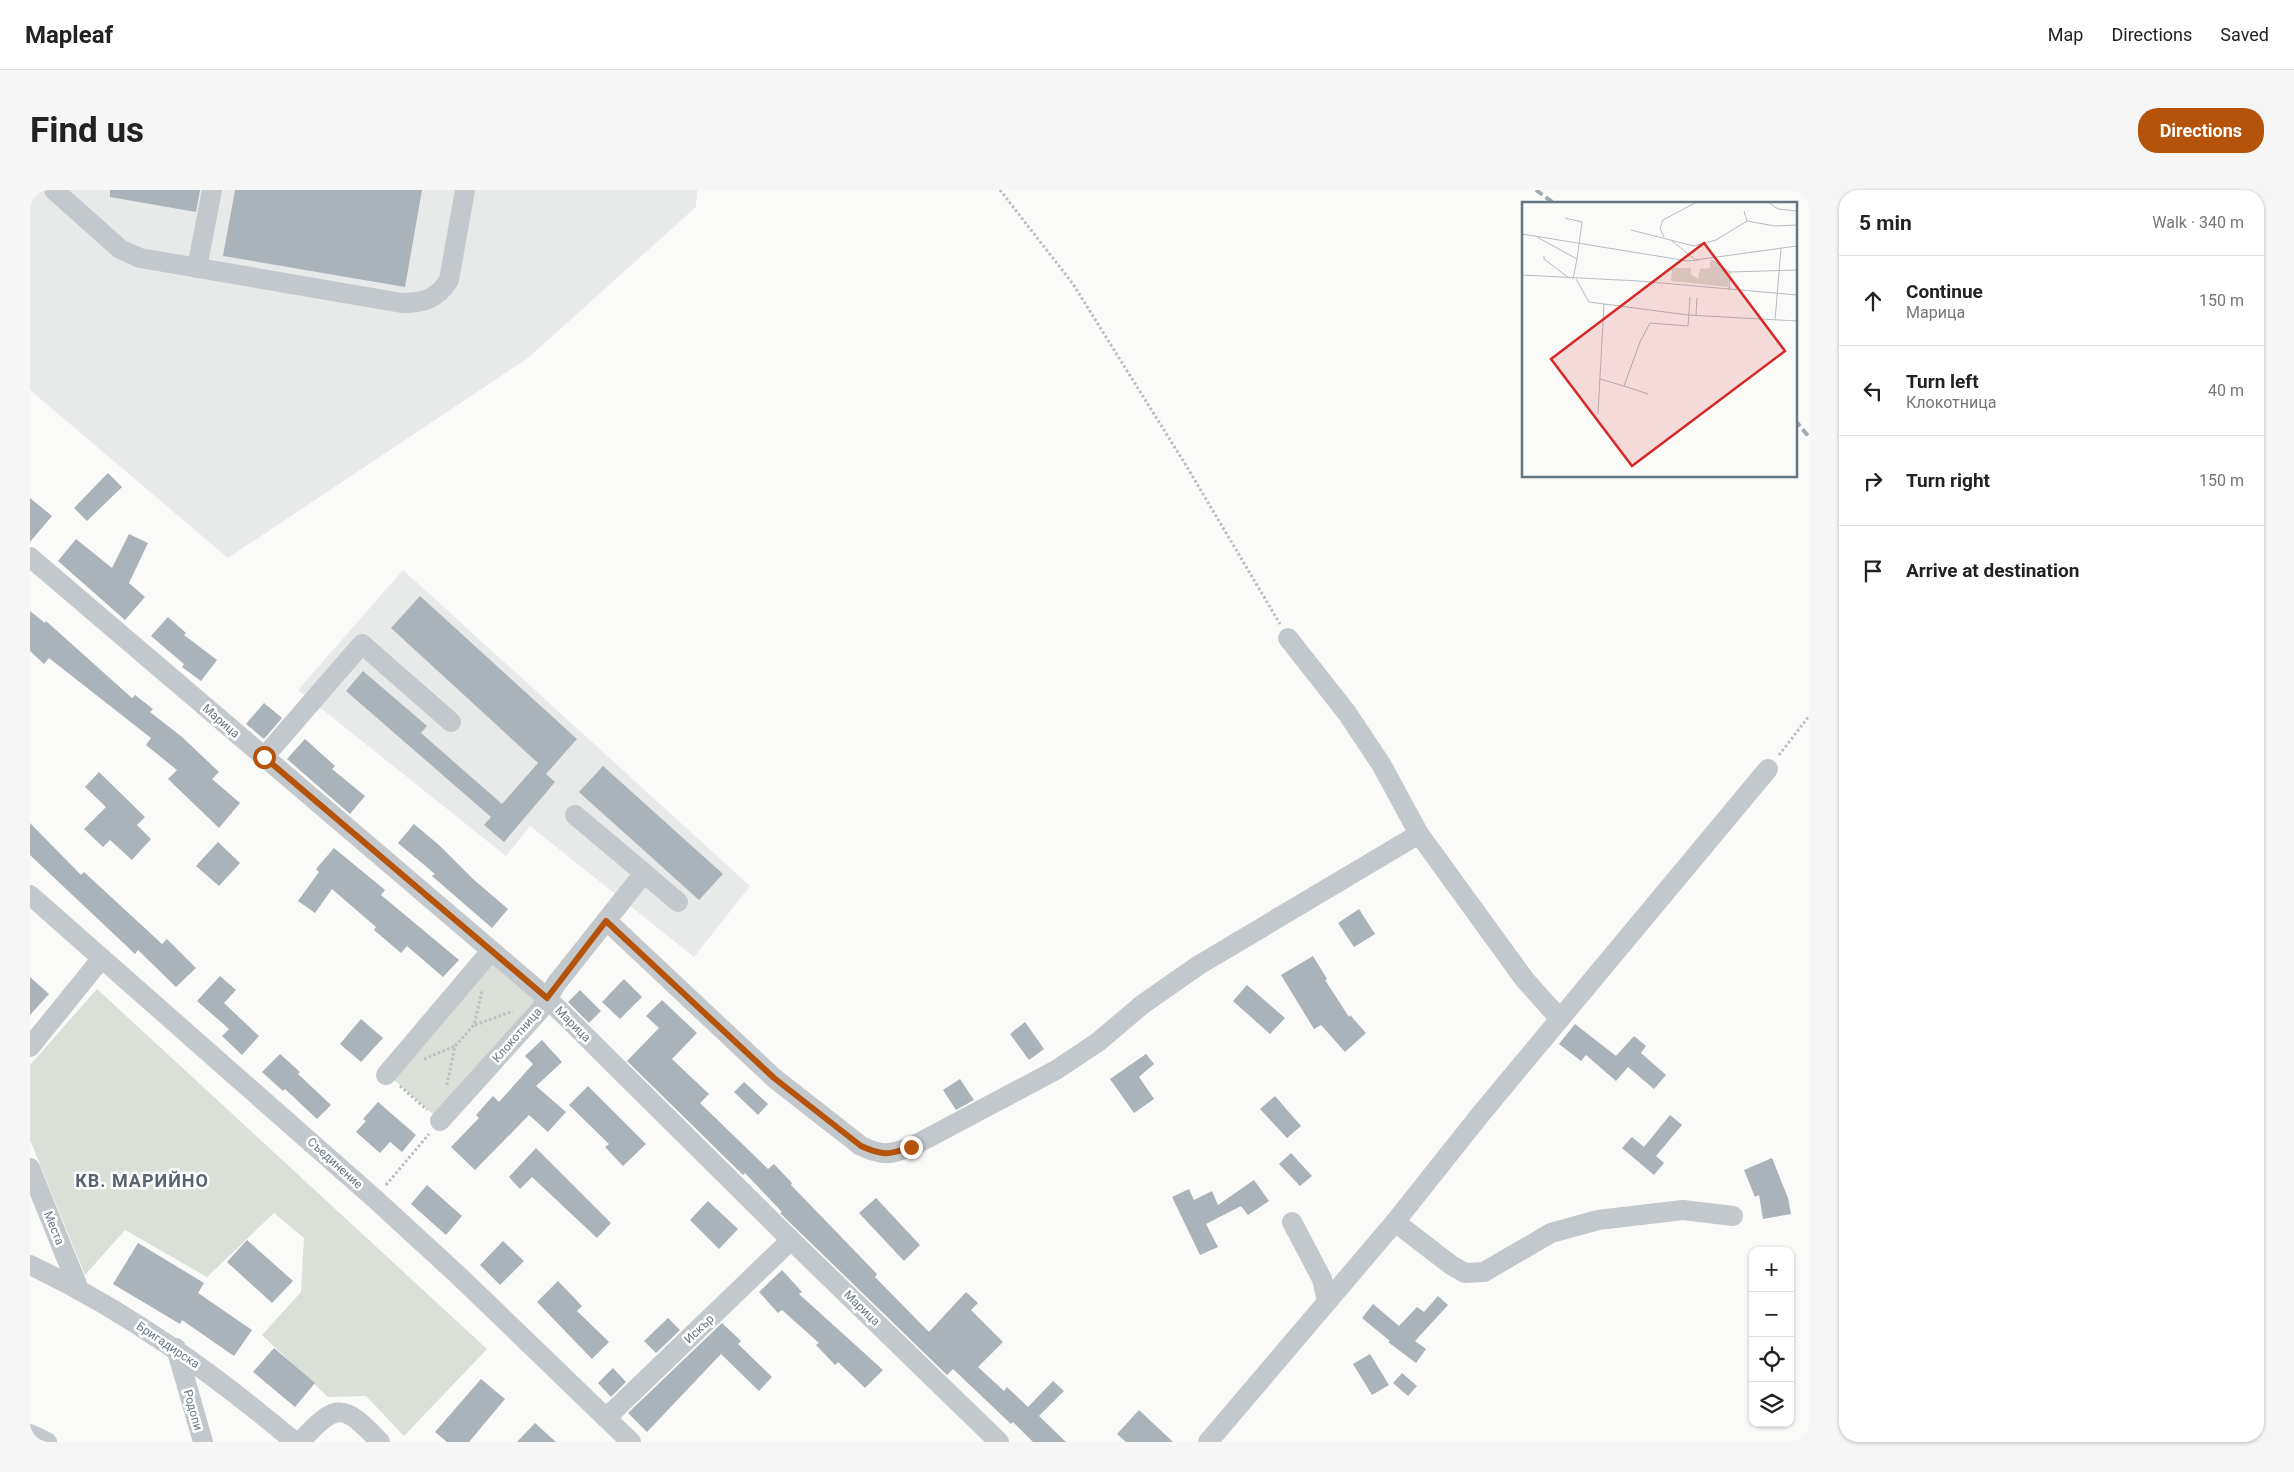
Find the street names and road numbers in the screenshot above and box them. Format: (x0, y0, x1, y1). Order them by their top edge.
street label: Марица (200, 701, 242, 741)
street label: Марица (552, 1003, 594, 1045)
street label: Клокотница (489, 1005, 545, 1065)
street label: Съединение (305, 1135, 365, 1191)
street label: Места (41, 1209, 67, 1247)
street label: Марица (841, 1288, 883, 1328)
street label: Искър (681, 1311, 717, 1346)
street label: Бригадирска (134, 1319, 202, 1371)
street label: Родопи (181, 1388, 206, 1432)

